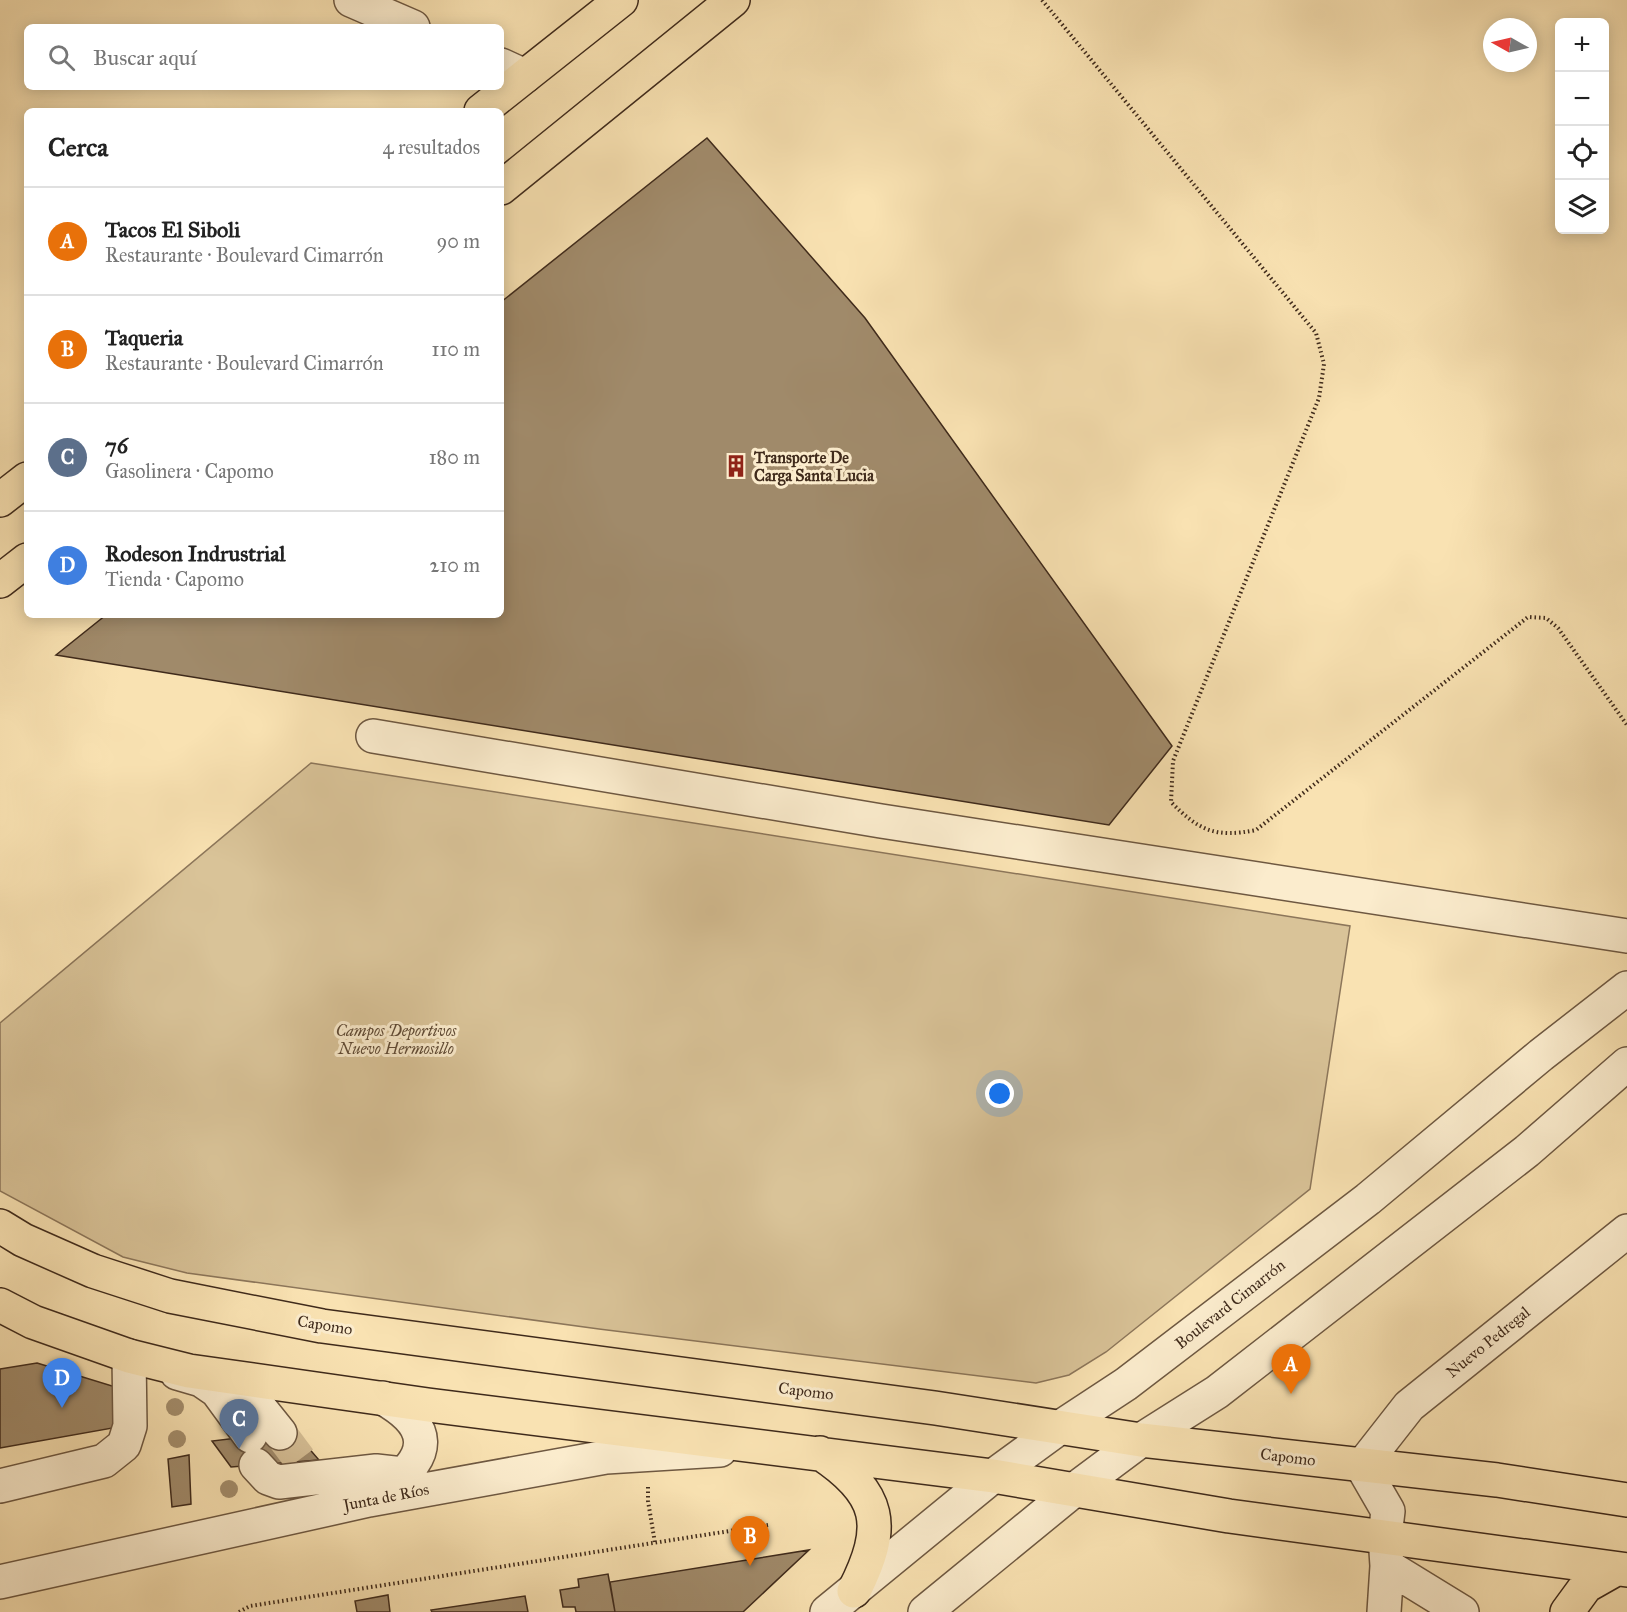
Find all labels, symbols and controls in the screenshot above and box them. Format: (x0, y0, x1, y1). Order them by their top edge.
north arrow (1483, 18, 1537, 72)
map controls (1555, 18, 1609, 234)
button: + (1555, 18, 1609, 72)
search box (24, 24, 504, 90)
icon: search (45, 41, 78, 74)
text: Buscar aquí (93, 44, 196, 71)
button: − (1555, 72, 1609, 126)
button: locate (1555, 126, 1609, 180)
text: Cerca (48, 131, 108, 163)
text: 4 resultados (382, 135, 480, 159)
button: layers (1555, 180, 1609, 234)
text: Tacos El Siboli (105, 216, 240, 243)
text: A (61, 229, 74, 253)
text: 90 m (437, 229, 480, 253)
text: Restaurante · Boulevard Cimarrón (105, 243, 384, 267)
text: Taqueria (105, 324, 183, 351)
text: B (61, 337, 74, 361)
text: 110 m (432, 337, 480, 361)
text: Restaurante · Boulevard Cimarrón (105, 351, 384, 375)
text: 76 (105, 432, 128, 459)
text: C (61, 445, 74, 469)
text: 180 m (429, 445, 480, 469)
place label: Transporte De Carga Santa Lucia (753, 448, 875, 486)
building icon: Transporte De Carga Santa Lucia (723, 453, 749, 479)
text: Gasolinera · Capomo (105, 459, 274, 483)
text: Rodeson Indrustrial (105, 540, 286, 567)
text: D (60, 553, 75, 577)
text: 210 m (430, 553, 480, 577)
text: Tienda · Capomo (105, 567, 244, 591)
park label: Campos Deportivos Nuevo Hermosillo (336, 1021, 457, 1058)
your location (985, 1079, 1014, 1108)
street label: Boulevard Cimarrón (1171, 1255, 1289, 1353)
street label: Nuevo Pedregal (1442, 1302, 1535, 1382)
street label: Capomo (296, 1311, 354, 1339)
pin: A (1272, 1344, 1310, 1394)
pin: D (42, 1358, 82, 1408)
street label: Capomo (777, 1378, 835, 1404)
pin: C (220, 1400, 258, 1449)
street label: Capomo (1259, 1444, 1317, 1470)
street label: Junta de Ríos (340, 1479, 431, 1516)
pin: B (730, 1516, 770, 1566)

